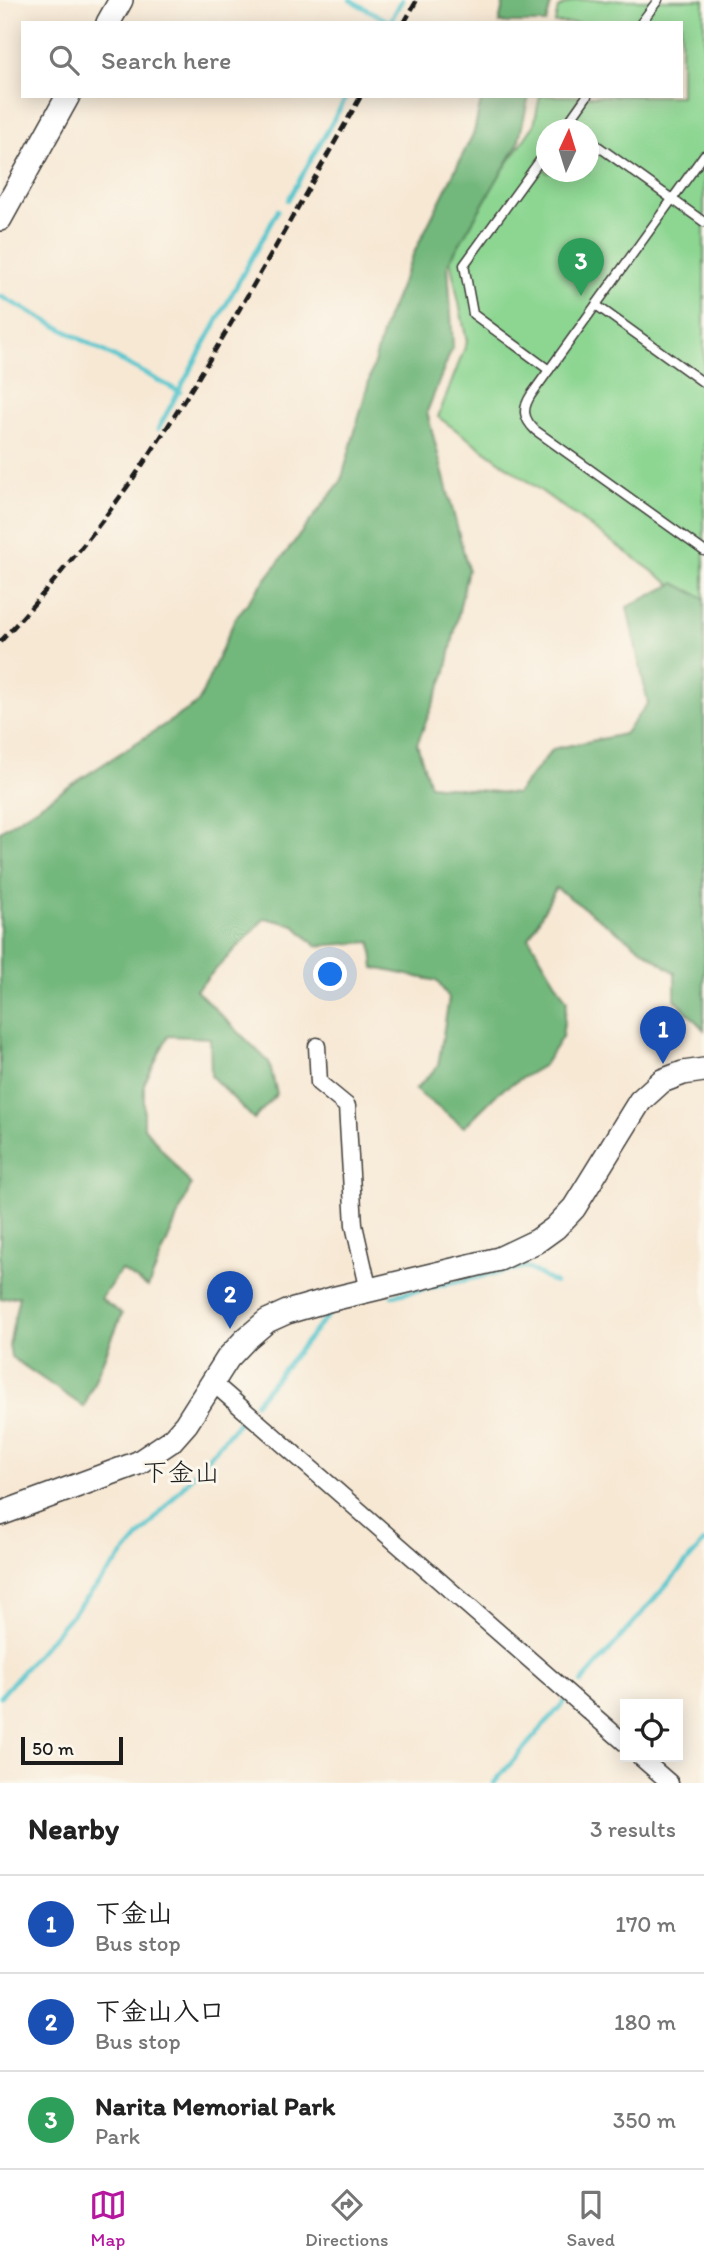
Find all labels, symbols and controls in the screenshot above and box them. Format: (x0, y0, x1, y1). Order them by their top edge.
search box (21, 21, 683, 98)
icon: search (45, 41, 83, 79)
text: Search here (101, 44, 231, 76)
north arrow (536, 119, 599, 182)
pin: 3 (558, 238, 604, 296)
your location (313, 957, 347, 991)
pin: 1 (640, 1006, 686, 1064)
pin: 2 (207, 1271, 253, 1329)
district label: 下金山 (142, 1456, 220, 1488)
map controls (620, 1699, 683, 1762)
button: locate (620, 1699, 683, 1762)
scale bar (21, 1734, 122, 1766)
text: 50 m (32, 1737, 74, 1760)
text: Nearby (28, 1810, 119, 1847)
text: 3 results (590, 1815, 676, 1843)
text: 下金山 (95, 1897, 173, 1929)
text: 1 (46, 1910, 56, 1938)
text: 170 m (615, 1910, 676, 1938)
text: Bus stop (95, 1929, 181, 1957)
text: 下金山入口 (95, 1995, 225, 2027)
text: 2 (45, 2008, 57, 2036)
text: 180 m (614, 2008, 676, 2036)
text: Bus stop (95, 2027, 181, 2055)
text: Narita Memorial Park (95, 2090, 335, 2122)
text: 3 (45, 2106, 57, 2134)
text: 350 m (613, 2106, 676, 2134)
text: Park (95, 2122, 140, 2150)
tab: Map (89, 2186, 127, 2251)
tab: Directions (305, 2186, 389, 2251)
tab: Saved (567, 2186, 615, 2251)

